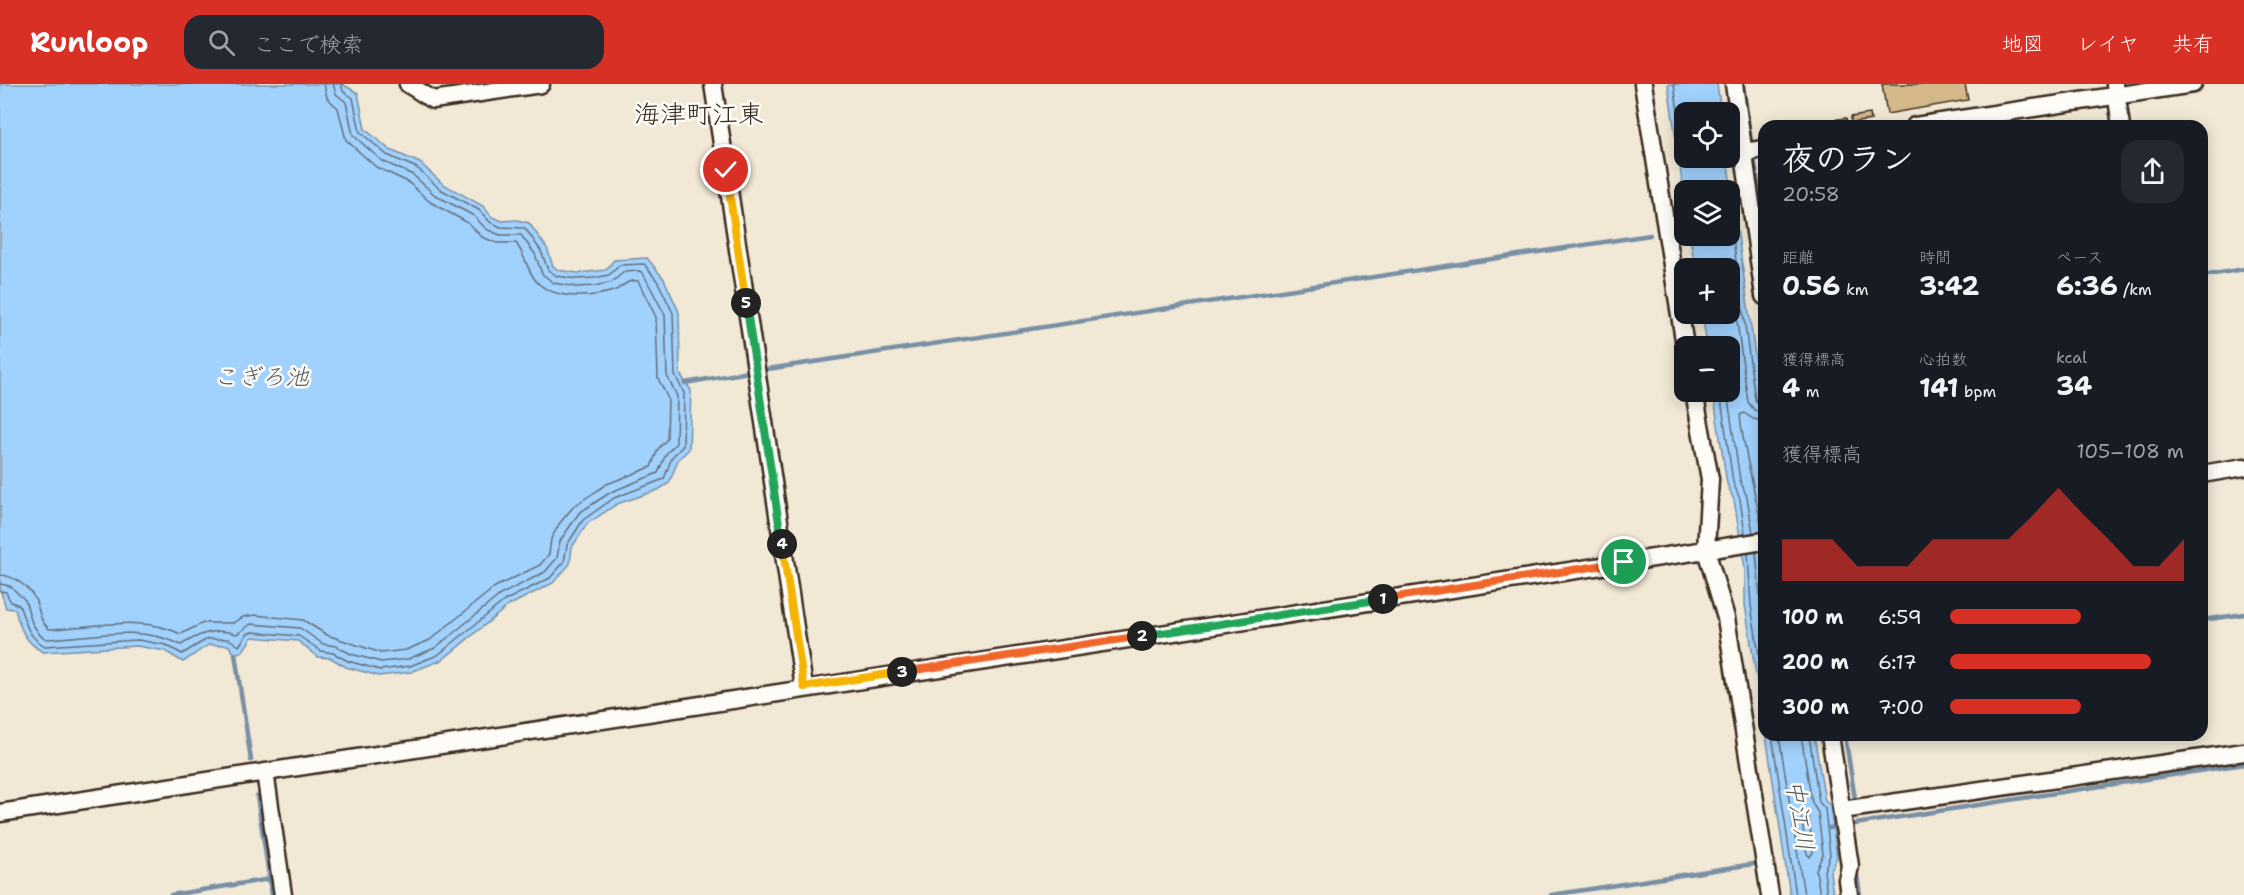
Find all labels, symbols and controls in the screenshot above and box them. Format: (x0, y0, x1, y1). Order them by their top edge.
search box (184, 15, 604, 69)
text: Runloop (30, 23, 148, 61)
icon: search (205, 26, 238, 59)
text: ここで検索 (253, 30, 363, 59)
text: 地図 (2002, 30, 2044, 58)
text: レイヤ (2077, 30, 2139, 58)
text: 共有 (2172, 30, 2214, 58)
district label: 海津町江東 (634, 96, 764, 131)
map controls (1674, 102, 1740, 402)
button: locate (1674, 102, 1740, 168)
text: 夜のラン (1782, 136, 1914, 181)
button: share (2121, 140, 2184, 203)
pin (700, 144, 751, 195)
icon: check (709, 153, 742, 186)
button: layers (1674, 180, 1740, 246)
text: 20:58 (1782, 181, 1840, 207)
text: 距離 (1782, 247, 1814, 268)
text: 時間 (1919, 247, 1951, 268)
text: ペース (2056, 247, 2103, 268)
button: + (1674, 258, 1740, 324)
text: 0.56 (1782, 268, 1841, 303)
text: 3:42 (1919, 268, 1979, 303)
text: 6:36 (2056, 268, 2118, 303)
text: km (1841, 279, 1869, 300)
text: /km (2118, 279, 2152, 300)
pin: 5 (731, 288, 761, 318)
text: 5 (741, 292, 751, 313)
button: − (1674, 336, 1740, 402)
text: kcal (2056, 347, 2087, 368)
text: 獲得標高 (1782, 349, 1846, 370)
text: 心拍数 (1919, 349, 1967, 370)
water label: こぎろ池 (213, 361, 310, 393)
text: 34 (2056, 368, 2092, 403)
text: 4 (1782, 370, 1800, 405)
text: 141 (1919, 370, 1959, 405)
text: m (1800, 381, 1819, 402)
text: bpm (1959, 381, 1996, 402)
text: 105–108 m (2077, 438, 2184, 464)
text: 獲得標高 (1782, 441, 1862, 467)
pin: 4 (767, 529, 797, 559)
text: 4 (776, 533, 788, 554)
pin (1598, 536, 1649, 587)
icon: arrive (1607, 545, 1640, 578)
pin: 1 (1368, 584, 1398, 614)
text: 1 (1379, 588, 1387, 609)
text: 100 m (1782, 604, 1844, 630)
text: 6:59 (1878, 604, 1922, 630)
pin: 2 (1127, 621, 1157, 651)
text: 2 (1136, 625, 1148, 646)
text: 200 m (1782, 649, 1849, 675)
text: 6:17 (1878, 649, 1917, 675)
pin: 3 (887, 657, 917, 687)
text: 3 (896, 661, 908, 682)
text: 300 m (1782, 694, 1849, 720)
text: 7:00 (1878, 694, 1924, 720)
water label: 中江川 (1779, 777, 1821, 853)

